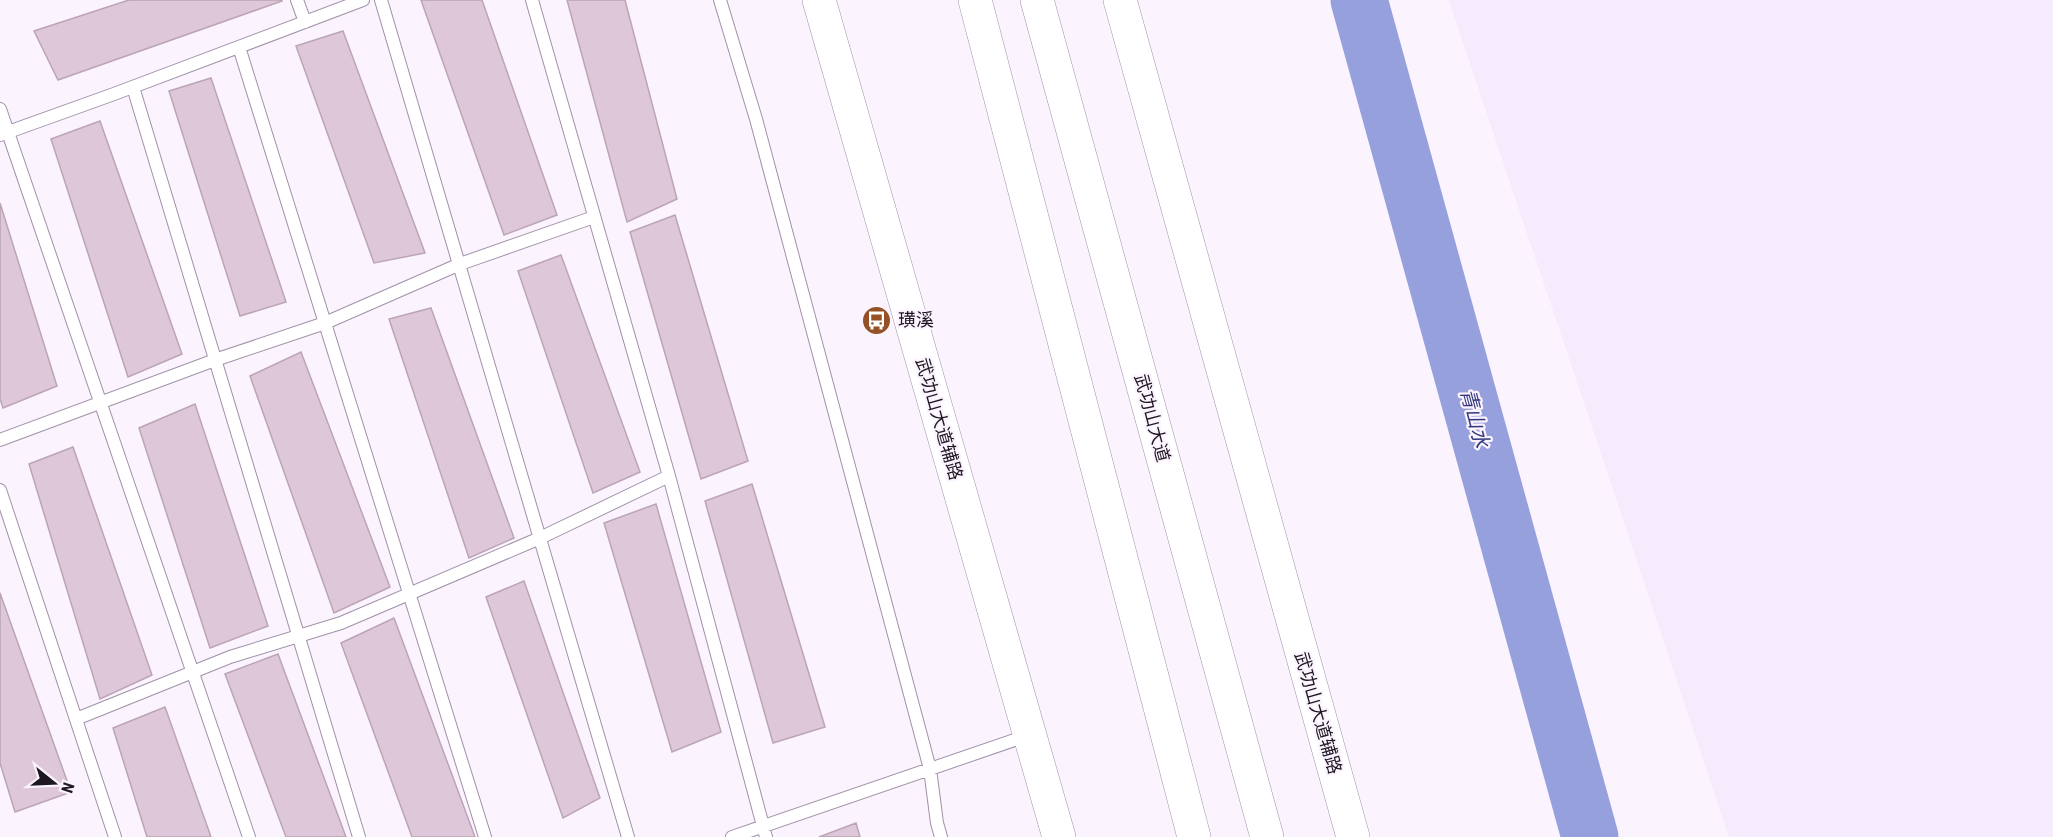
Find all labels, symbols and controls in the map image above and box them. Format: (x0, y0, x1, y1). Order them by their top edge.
bus stop icon: 璜溪 (861, 304, 893, 336)
place label: 璜溪 (898, 309, 934, 330)
street label: 武功山大道辅路 (912, 355, 967, 482)
street label: 武功山大道 (1131, 372, 1174, 464)
water label: 青山水 (1456, 386, 1495, 451)
street label: 武功山大道辅路 (1291, 649, 1346, 776)
north arrow (24, 753, 84, 813)
text: N (57, 780, 78, 795)

